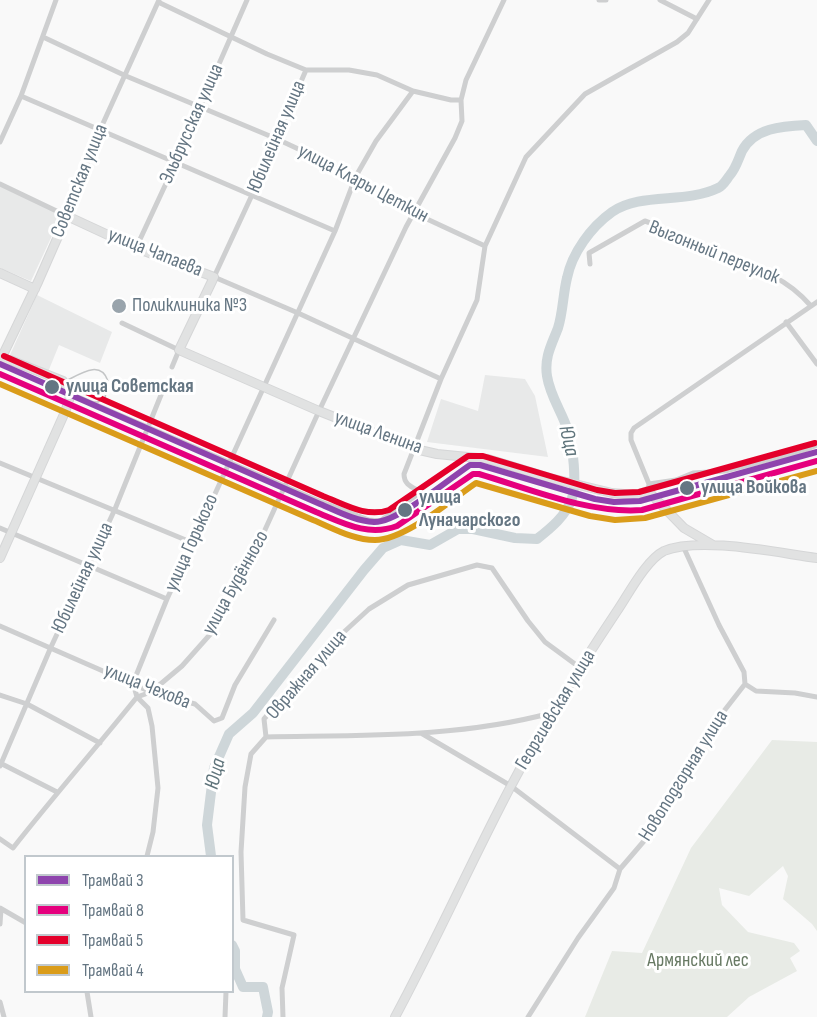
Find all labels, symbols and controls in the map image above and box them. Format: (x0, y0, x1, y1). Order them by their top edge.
street label: Эльбрусская улица (155, 60, 229, 188)
street label: Юбилейная улица (243, 77, 311, 197)
street label: Советская улица (46, 121, 114, 241)
street label: улица Клары Цеткин (294, 139, 432, 229)
street label: Выгонный переулок (645, 216, 783, 290)
street label: улица Чапаева (104, 223, 206, 283)
place label: Поликлиника №3 (132, 294, 247, 318)
marker: Поликлиника №3 (110, 297, 128, 315)
place label: улица Советская (66, 375, 194, 399)
marker: улица Советская (43, 378, 61, 396)
street label: улица Ленина (331, 406, 425, 460)
water label: Юца (552, 423, 584, 459)
place label: улица Войкова (701, 476, 807, 500)
marker: улица Войкова (678, 479, 696, 497)
place label: улица Луначарского (419, 486, 520, 533)
street label: улица Горького (160, 491, 224, 595)
marker: улица Луначарского (396, 501, 414, 519)
street label: Юбилейная улица (47, 519, 119, 637)
street label: улица Будённого (198, 527, 274, 639)
street label: Овражная улица (262, 625, 352, 725)
street label: Георгиевская улица (511, 646, 601, 774)
street label: улица Чехова (100, 659, 194, 715)
street label: Новоподгорная улица (634, 706, 734, 846)
water label: Юца (200, 756, 232, 792)
legend (24, 855, 234, 993)
text: Трамвай 3 (82, 870, 143, 891)
text: Трамвай 8 (82, 900, 144, 921)
text: Трамвай 5 (82, 930, 143, 951)
park label: Армянский лес (647, 949, 749, 973)
text: Трамвай 4 (82, 960, 143, 981)

